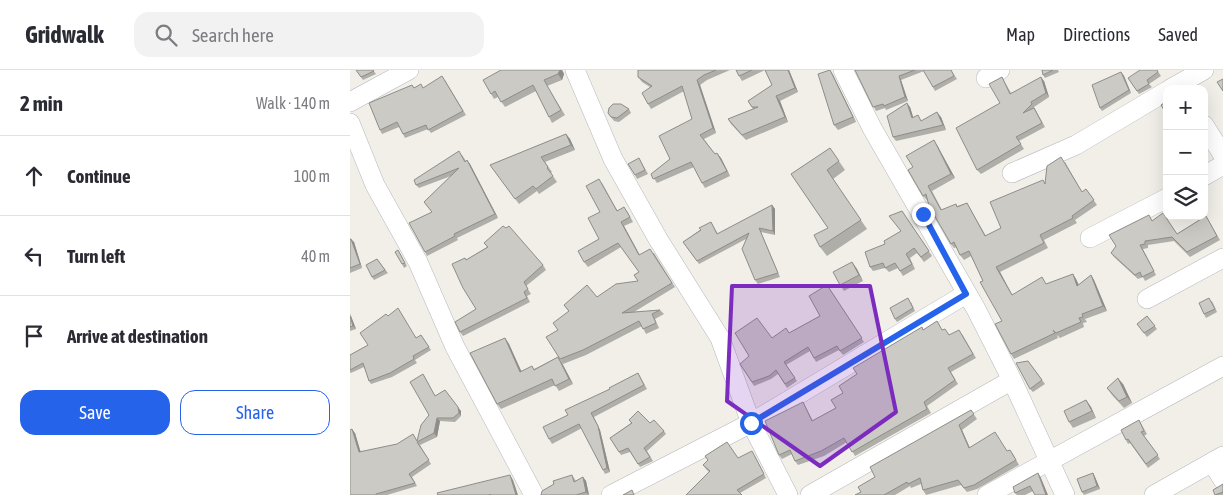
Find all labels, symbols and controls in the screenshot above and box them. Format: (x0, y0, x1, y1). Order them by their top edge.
search box (134, 12, 484, 57)
text: Gridwalk (25, 21, 104, 48)
icon: search (152, 21, 180, 49)
text: Search here (192, 24, 274, 46)
text: Map (1006, 24, 1035, 45)
text: Directions (1063, 24, 1130, 45)
text: Saved (1158, 24, 1198, 45)
map controls (1163, 85, 1208, 220)
button: + (1163, 85, 1208, 130)
text: 2 min (20, 91, 63, 115)
text: Walk · 140 m (256, 94, 330, 112)
button: − (1163, 130, 1208, 175)
icon: ahead (20, 162, 48, 190)
text: Continue (67, 165, 131, 187)
text: 100 m (294, 167, 330, 185)
button: layers (1163, 175, 1208, 220)
route end (912, 203, 935, 226)
icon: left (20, 242, 48, 270)
text: Turn left (67, 245, 125, 267)
text: 40 m (301, 247, 330, 265)
icon: arrive (20, 322, 48, 350)
text: Arrive at destination (67, 325, 208, 347)
button: Save (20, 390, 170, 435)
button: Share (180, 390, 330, 435)
route start (740, 412, 763, 435)

